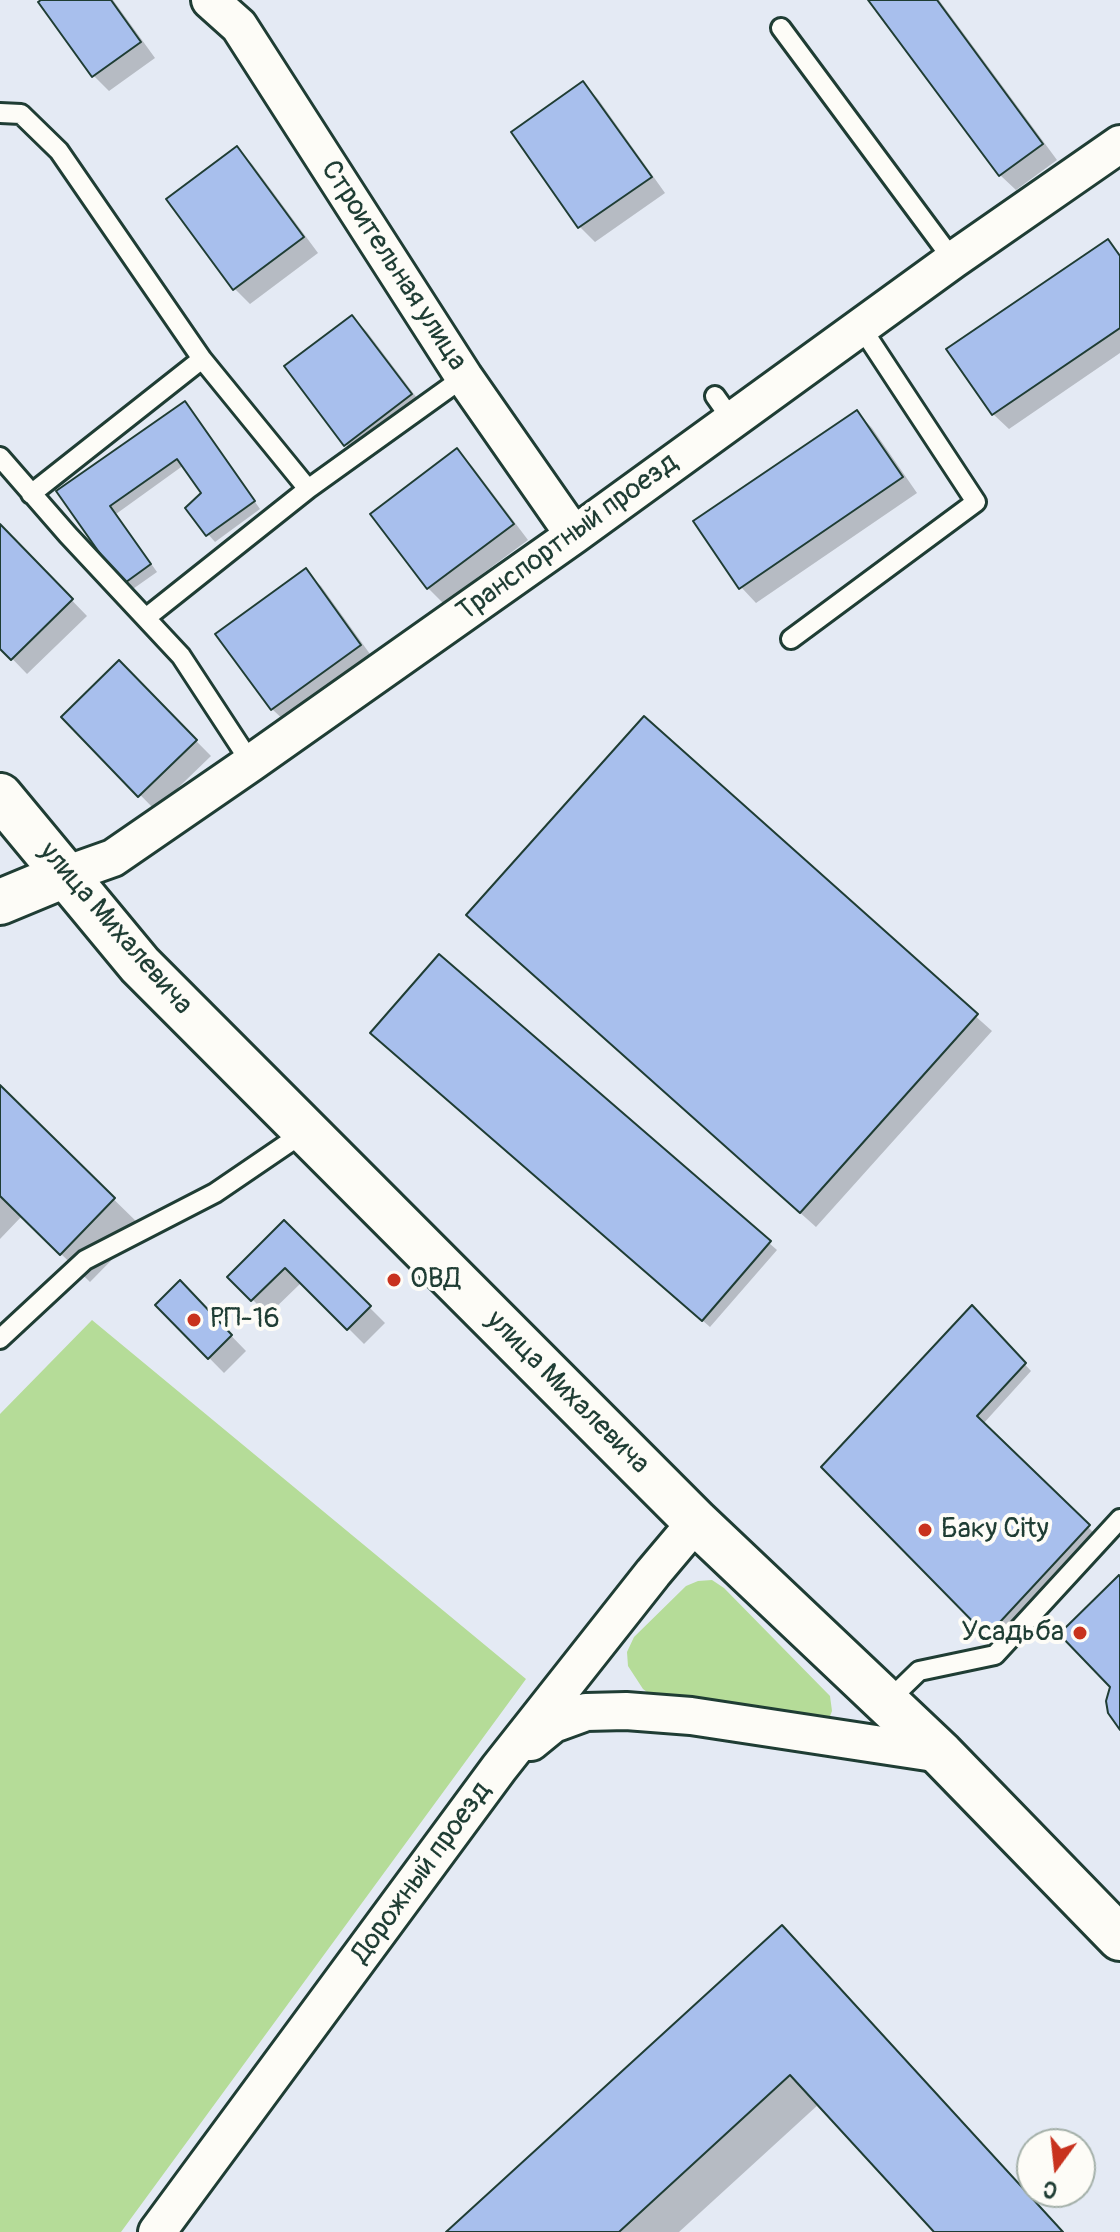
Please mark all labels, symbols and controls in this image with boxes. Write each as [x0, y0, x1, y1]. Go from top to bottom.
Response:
street label: Строительная улица [313, 155, 473, 377]
street label: Транспортный проезд [451, 447, 685, 629]
street label: улица Михалевича [31, 836, 199, 1022]
place label: ОВД [410, 1263, 460, 1297]
marker: ОВД [385, 1271, 403, 1289]
place label: РП-16 [210, 1303, 280, 1337]
street label: улица Михалевича [478, 1304, 656, 1482]
marker: РП-16 [185, 1311, 203, 1329]
place label: Баку City [941, 1513, 1049, 1547]
marker: Баку City [916, 1521, 934, 1539]
place label: Усадьба [961, 1616, 1064, 1650]
marker: Усадьба [1071, 1624, 1089, 1642]
street label: Дорожный проезд [345, 1776, 499, 1970]
north arrow [1016, 2128, 1096, 2208]
text: С [1040, 2174, 1060, 2205]

